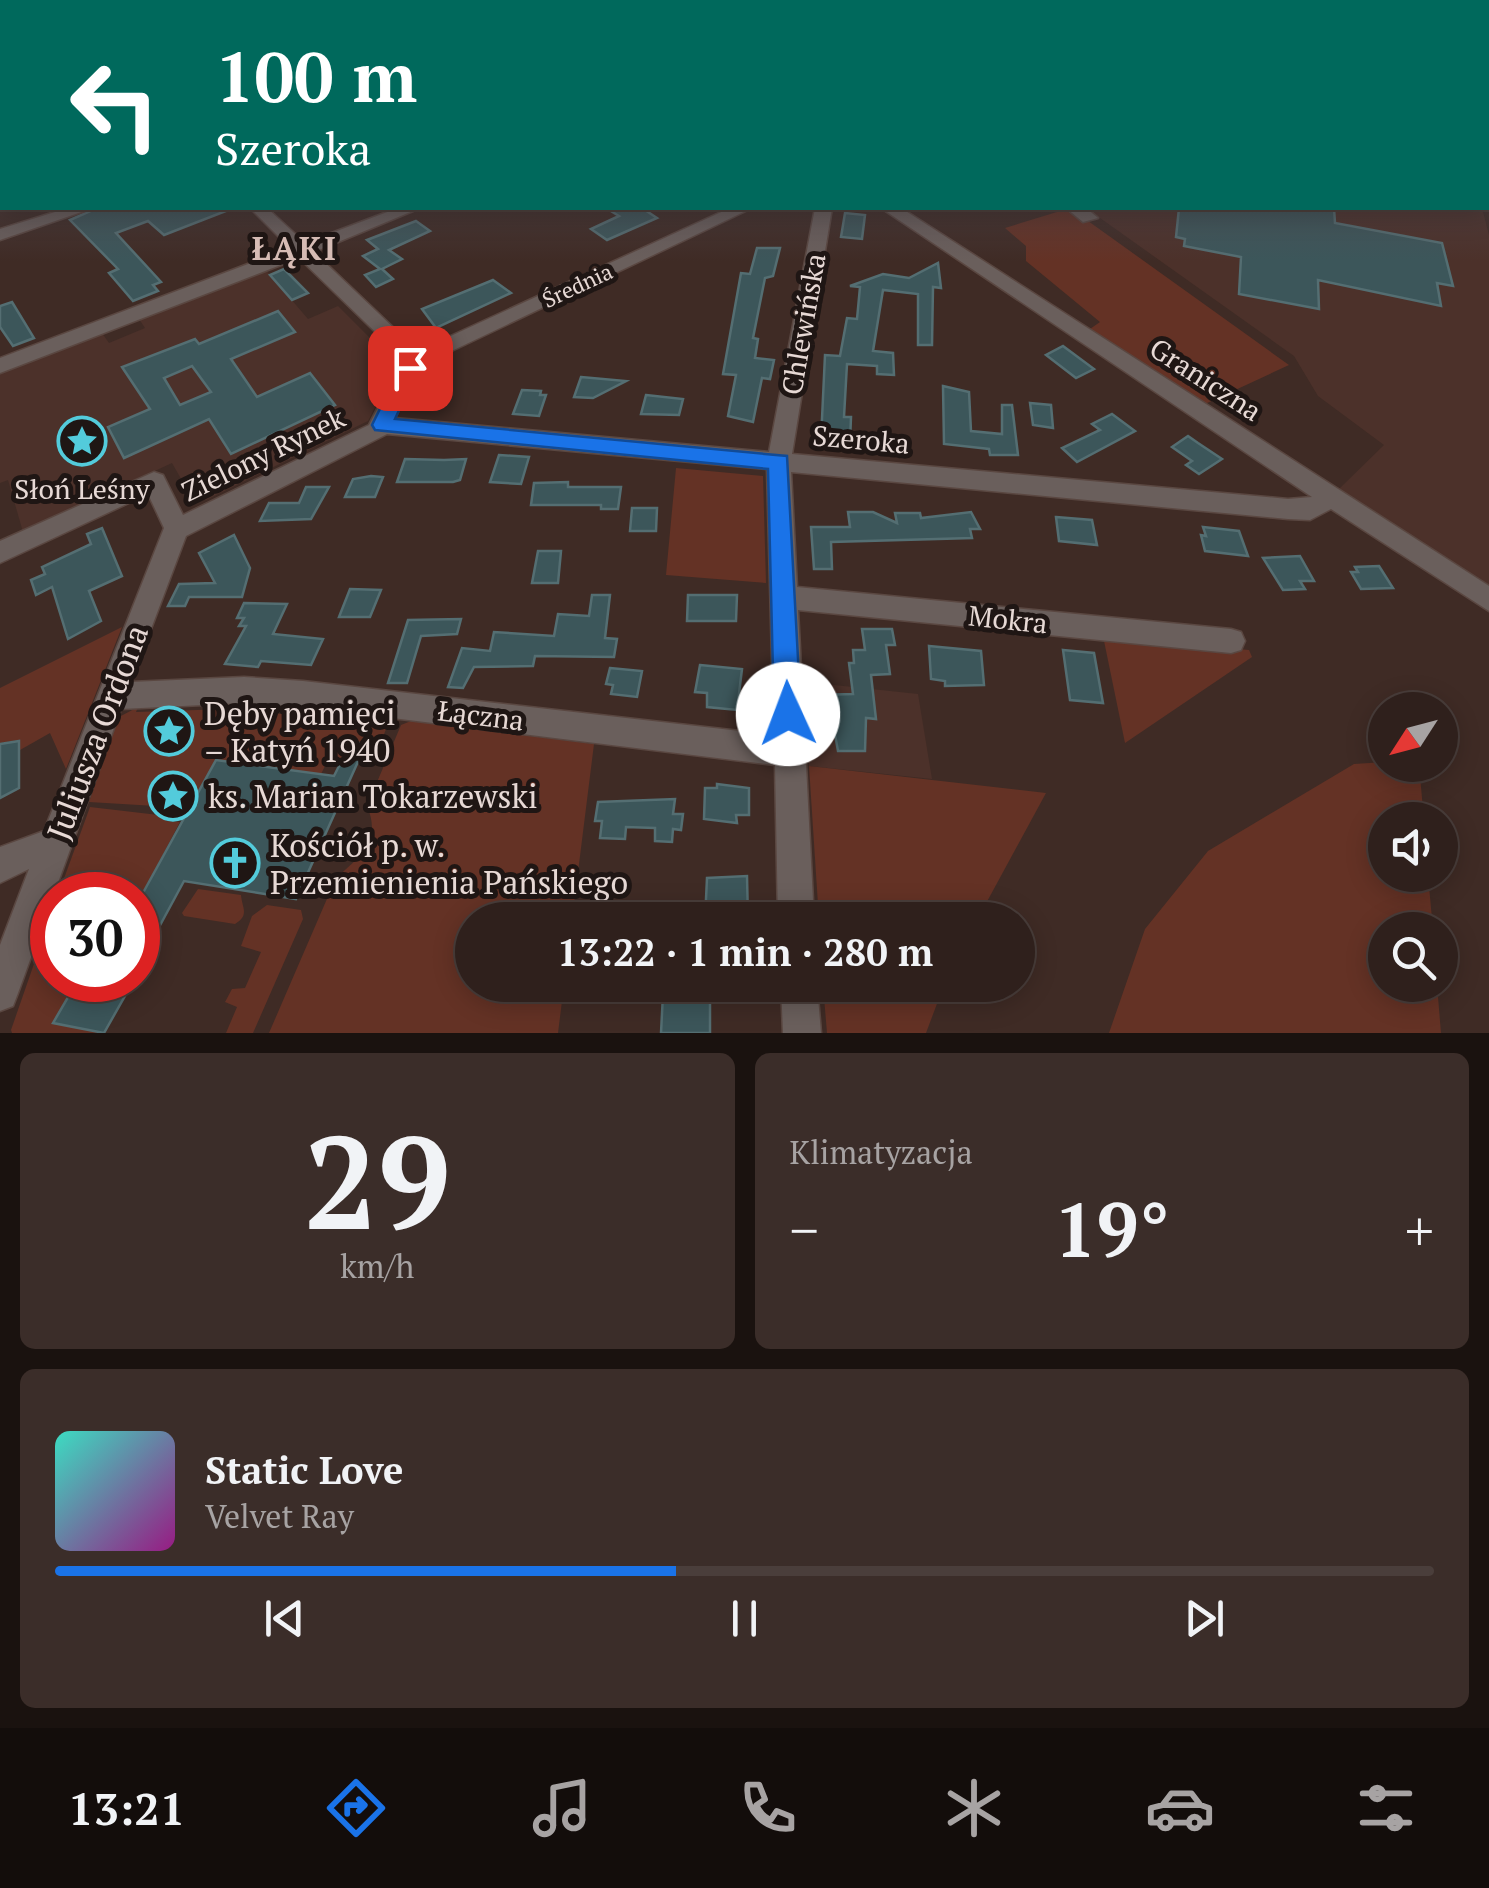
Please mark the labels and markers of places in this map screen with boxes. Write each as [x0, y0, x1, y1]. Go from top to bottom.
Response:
pin [368, 326, 453, 411]
place icon: Słoń Leśny [56, 415, 108, 467]
place label: Słoń Leśny [14, 470, 151, 507]
place label: Dęby pamięci – Katyń 1940 [204, 692, 396, 771]
place icon: Dęby pamięci – Katyń 1940 [143, 705, 195, 757]
place icon: ks. Marian Tokarzewski [147, 770, 199, 822]
place label: ks. Marian Tokarzewski [208, 775, 538, 817]
place label: Kościół p. w. Przemienienia Pańskiego [270, 824, 628, 903]
church icon: Kościół p. w. Przemienienia Pańskiego [209, 837, 261, 889]

